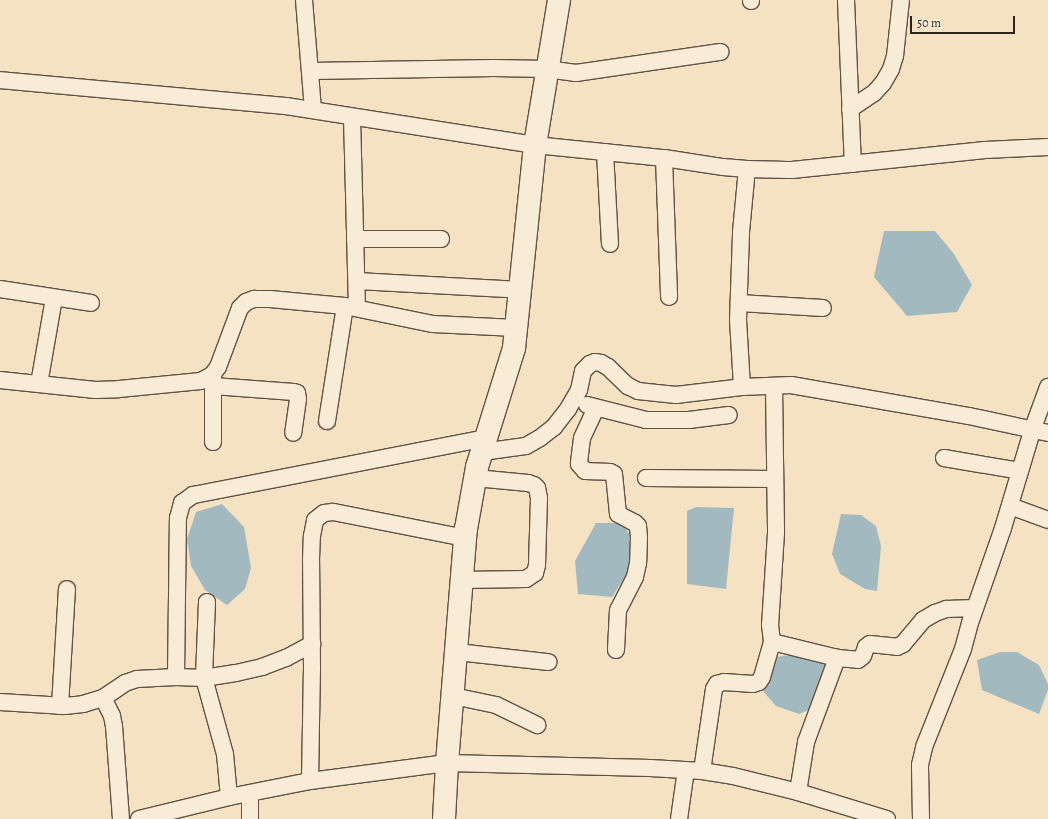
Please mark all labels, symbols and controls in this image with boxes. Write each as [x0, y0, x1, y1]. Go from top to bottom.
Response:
scale bar [912, 8, 1017, 34]
text: 50 m [917, 15, 941, 31]

